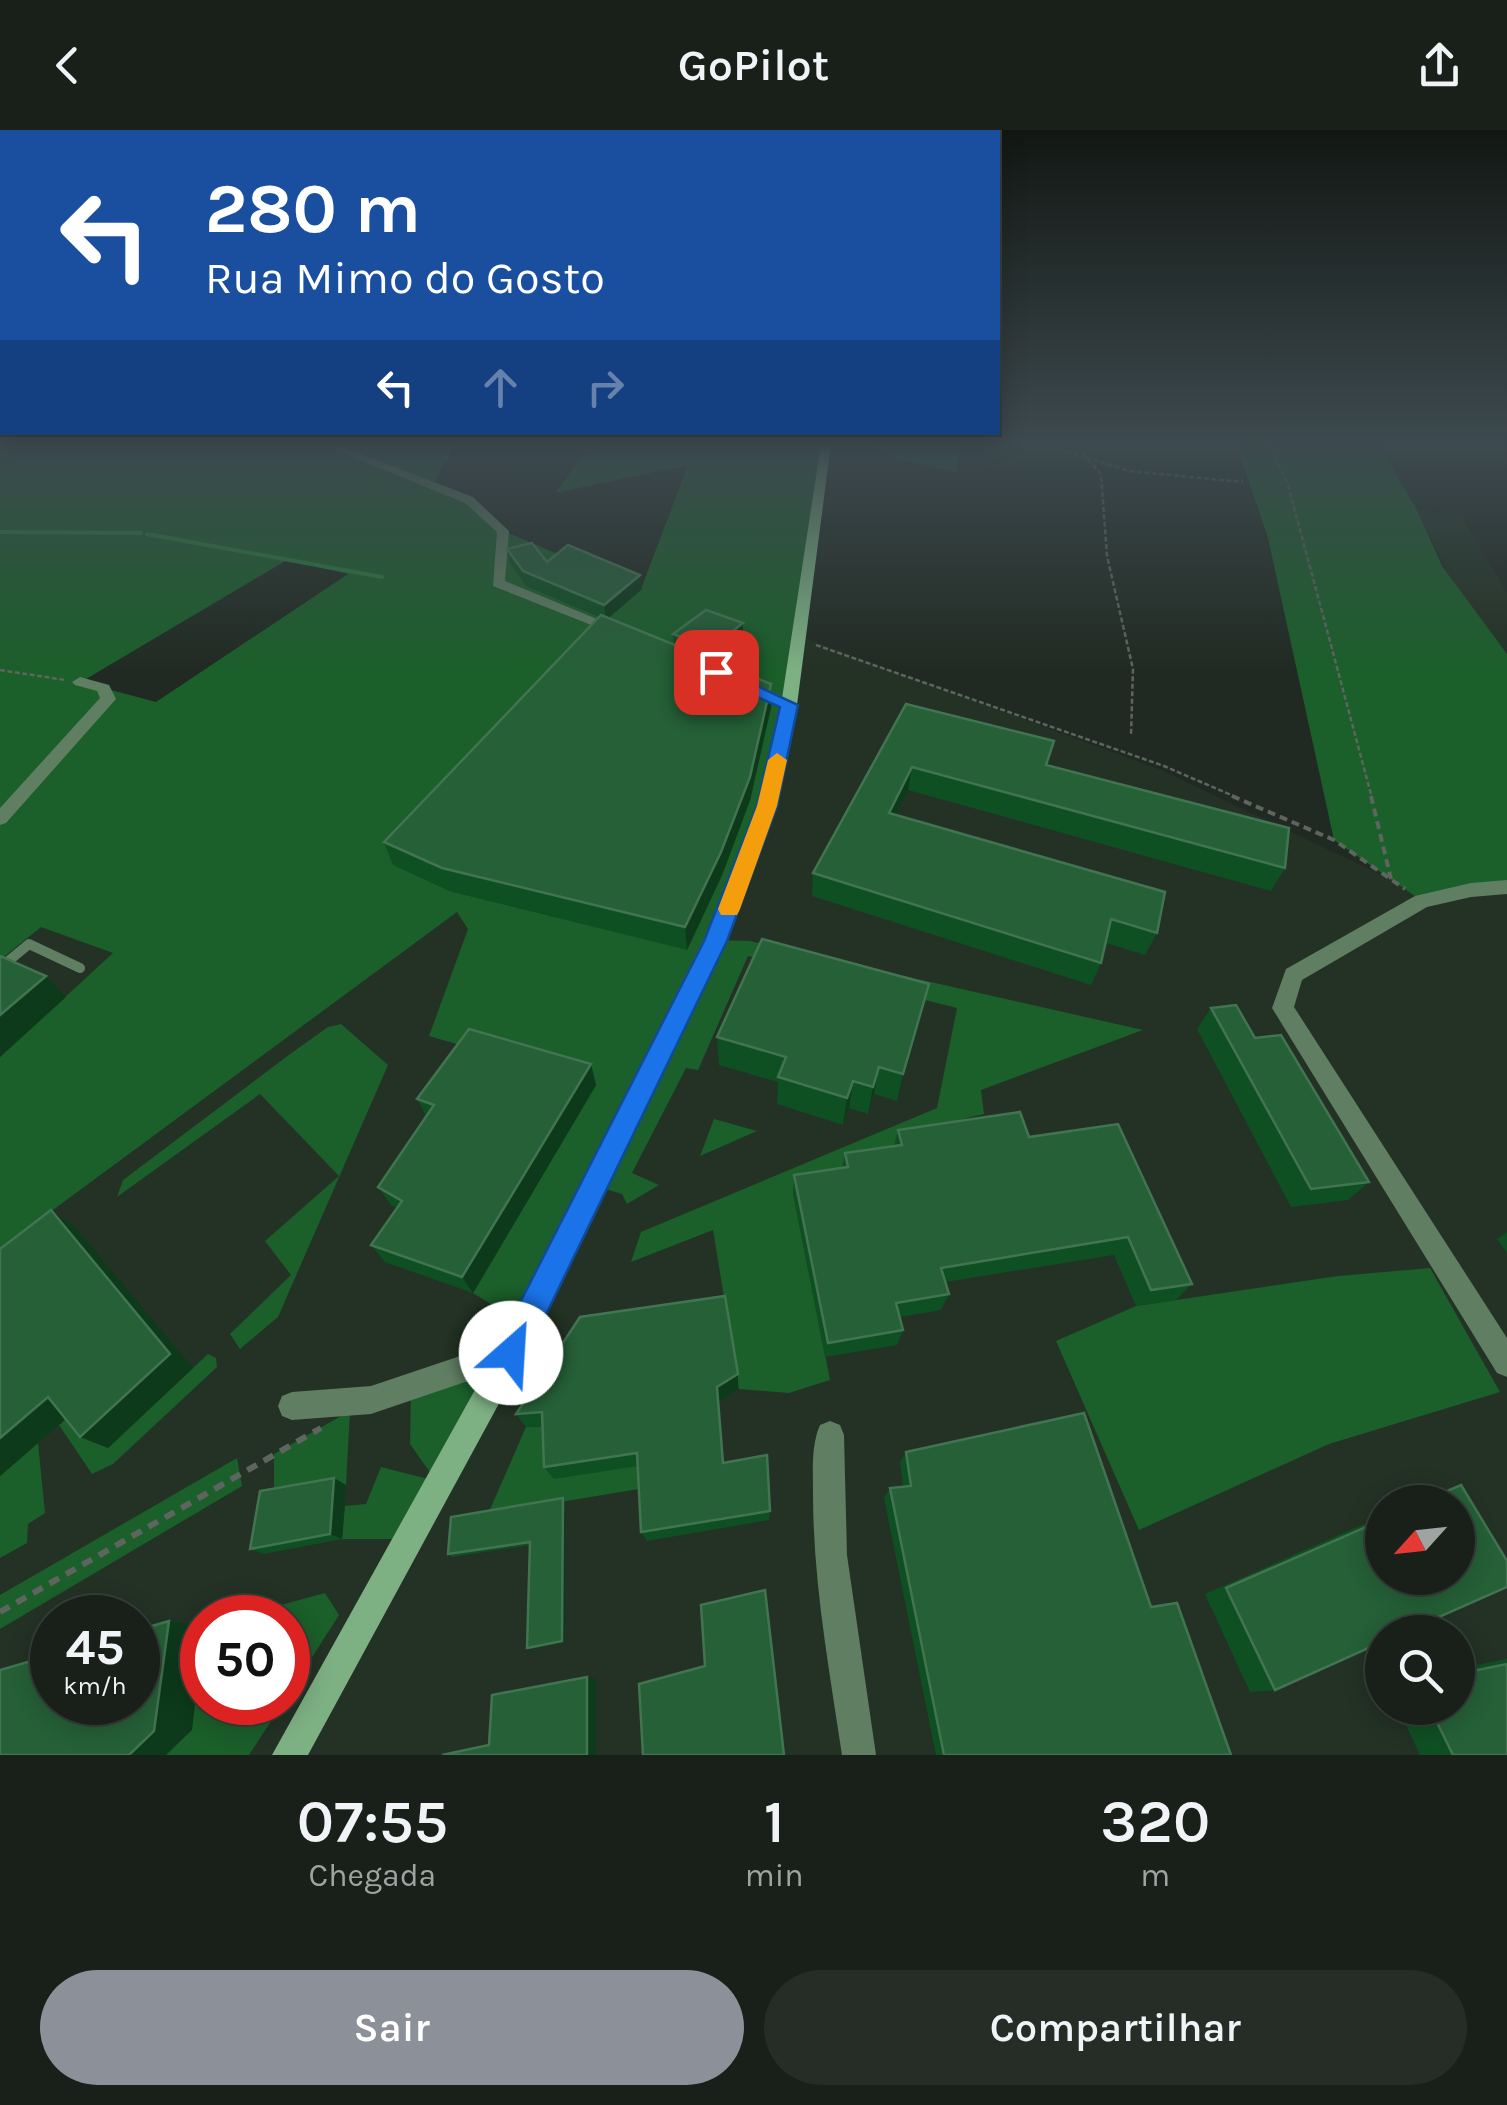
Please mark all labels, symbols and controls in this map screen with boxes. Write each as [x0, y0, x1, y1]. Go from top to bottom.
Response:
icon: back [40, 38, 95, 93]
icon: share [1412, 38, 1467, 93]
text: GoPilot [678, 39, 829, 91]
text: 280 m [205, 168, 421, 250]
icon: left [40, 170, 170, 300]
text: Rua Mimo do Gosto [205, 252, 605, 304]
icon: left [368, 360, 423, 415]
icon: ahead [473, 360, 528, 415]
icon: right [578, 360, 633, 415]
pin [674, 630, 759, 715]
icon: arrive [689, 645, 744, 700]
position arrow [459, 1301, 563, 1405]
north arrow [1365, 1485, 1475, 1595]
map controls [1365, 1485, 1475, 1725]
speed limit sign: 50 [180, 1595, 310, 1725]
button: search [1365, 1615, 1475, 1725]
text: 45 [66, 1618, 124, 1677]
text: km/h [63, 1671, 127, 1700]
text: 07:55 [297, 1787, 448, 1857]
text: 1 [764, 1787, 785, 1857]
text: 320 [1100, 1787, 1210, 1857]
text: Chegada [309, 1857, 436, 1894]
text: min [745, 1857, 804, 1894]
text: m [1140, 1857, 1170, 1894]
button: Sair [40, 1970, 744, 2085]
button: Compartilhar [764, 1970, 1467, 2085]

